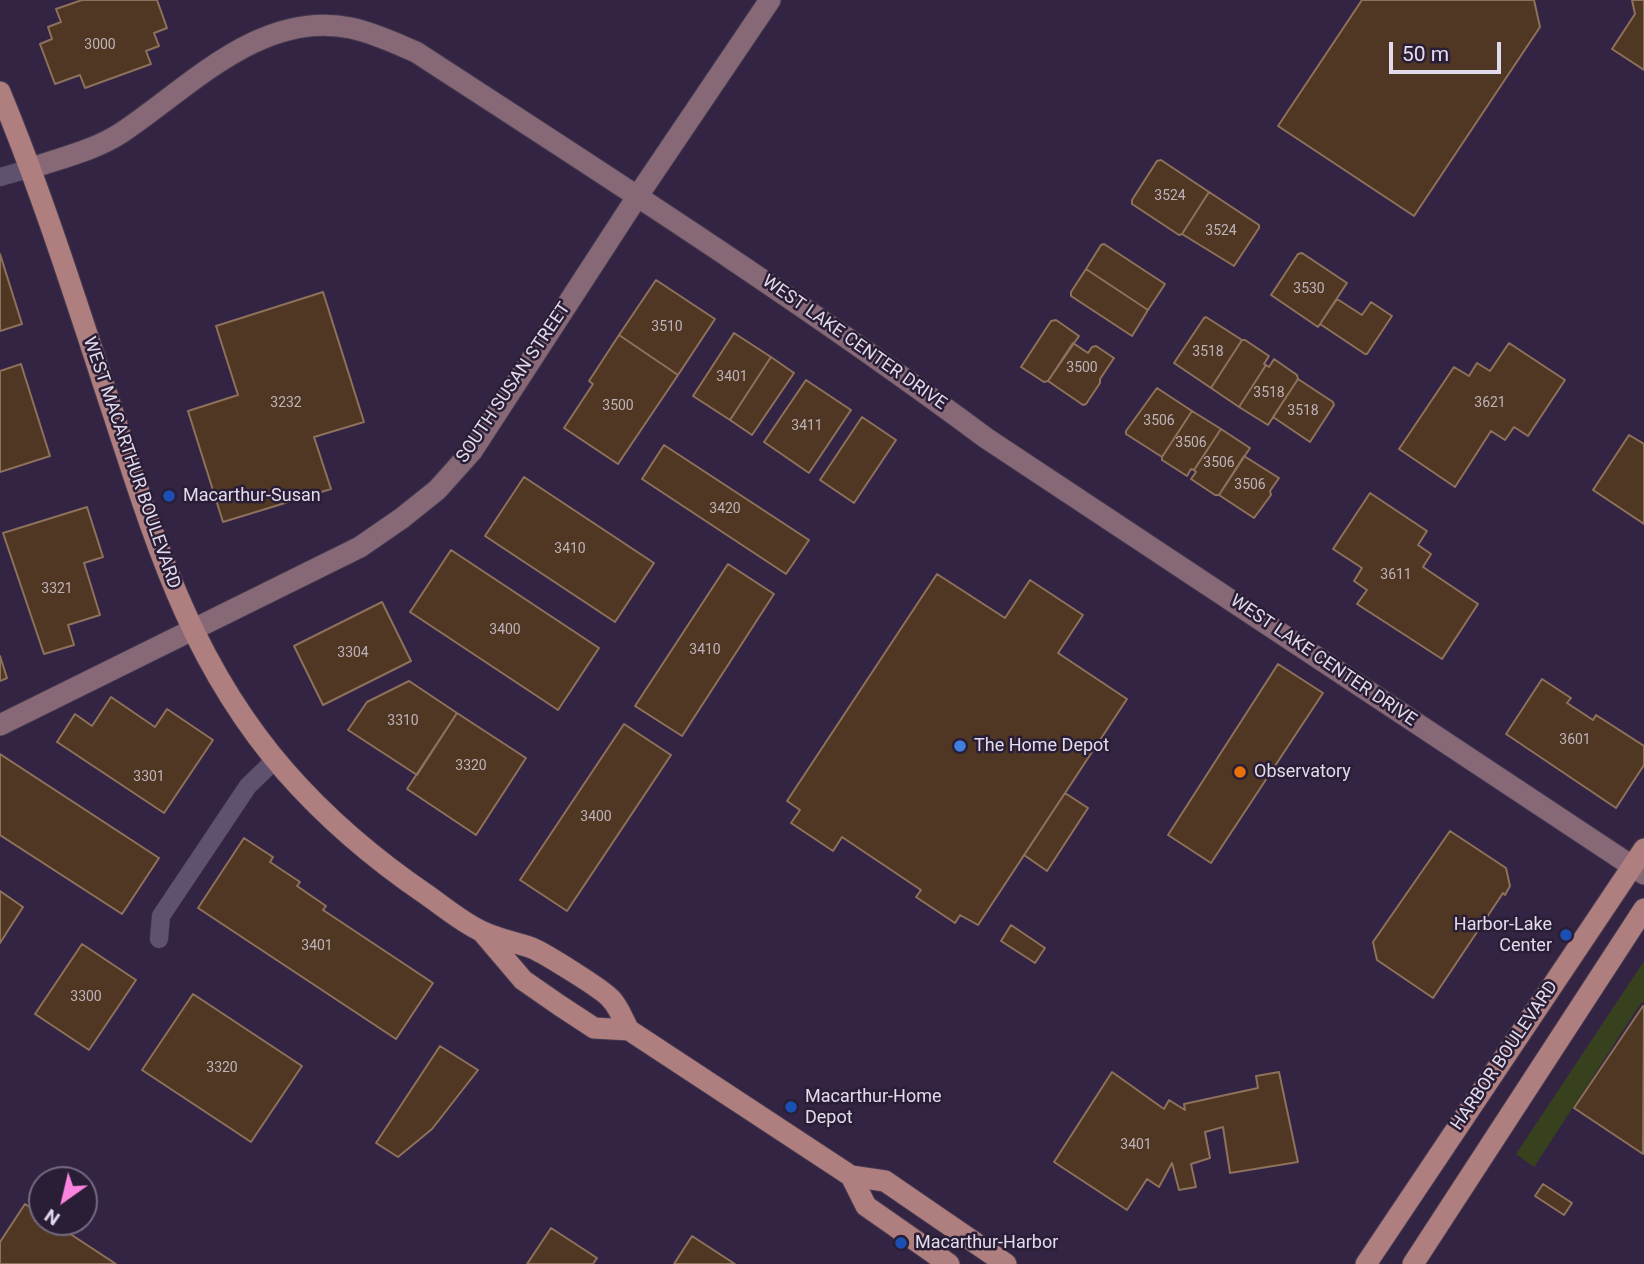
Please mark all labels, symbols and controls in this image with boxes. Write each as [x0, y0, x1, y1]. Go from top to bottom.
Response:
scale bar [1392, 28, 1504, 72]
house number: 3000 [84, 37, 116, 53]
text: 50 m [1402, 42, 1449, 66]
house number: 3524 [1154, 188, 1186, 204]
house number: 3524 [1205, 223, 1237, 239]
street label: WEST LAKE CENTER DRIVE [758, 271, 950, 415]
house number: 3530 [1293, 281, 1325, 297]
street label: SOUTH SUSAN STREET [452, 299, 576, 467]
house number: 3510 [651, 319, 683, 335]
street label: WEST MACARTHUR BOULEVARD [78, 334, 184, 592]
house number: 3518 [1192, 344, 1224, 360]
house number: 3500 [1066, 360, 1098, 376]
house number: 3401 [716, 369, 748, 385]
house number: 3518 [1253, 385, 1285, 401]
house number: 3232 [270, 395, 302, 411]
house number: 3621 [1474, 395, 1506, 411]
house number: 3500 [602, 398, 634, 414]
house number: 3518 [1287, 403, 1319, 419]
house number: 3506 [1143, 413, 1175, 429]
house number: 3411 [791, 418, 823, 434]
house number: 3506 [1175, 435, 1207, 451]
house number: 3506 [1203, 455, 1235, 471]
house number: 3506 [1234, 477, 1266, 493]
place label: Macarthur-Susan [183, 485, 321, 507]
marker: Macarthur-Susan [161, 488, 177, 504]
house number: 3420 [709, 501, 741, 517]
house number: 3410 [554, 541, 586, 557]
house number: 3611 [1380, 567, 1412, 583]
house number: 3321 [41, 581, 73, 597]
street label: WEST LAKE CENTER DRIVE [1226, 590, 1420, 732]
house number: 3400 [489, 622, 521, 638]
house number: 3410 [689, 642, 721, 658]
house number: 3304 [337, 645, 369, 661]
house number: 3310 [387, 713, 419, 729]
house number: 3601 [1559, 732, 1591, 748]
place label: The Home Depot [974, 735, 1109, 757]
marker: The Home Depot [952, 738, 968, 754]
house number: 3320 [455, 758, 487, 774]
place label: Observatory [1254, 761, 1351, 783]
marker: Observatory [1232, 764, 1248, 780]
house number: 3301 [133, 769, 165, 785]
house number: 3400 [580, 809, 612, 825]
place label: Harbor-Lake Center [1454, 914, 1552, 956]
marker: Harbor-Lake Center [1558, 927, 1574, 943]
house number: 3401 [301, 938, 333, 954]
street label: HARBOR BOULEVARD [1447, 977, 1563, 1135]
house number: 3300 [70, 989, 102, 1005]
house number: 3320 [206, 1060, 238, 1076]
place label: Macarthur-Home Depot [805, 1086, 941, 1128]
marker: Macarthur-Home Depot [783, 1099, 799, 1115]
house number: 3401 [1120, 1137, 1152, 1153]
north arrow [28, 1166, 98, 1236]
text: N [40, 1204, 64, 1230]
place label: Macarthur-Harbor [915, 1232, 1058, 1254]
marker: Macarthur-Harbor [893, 1235, 909, 1251]

